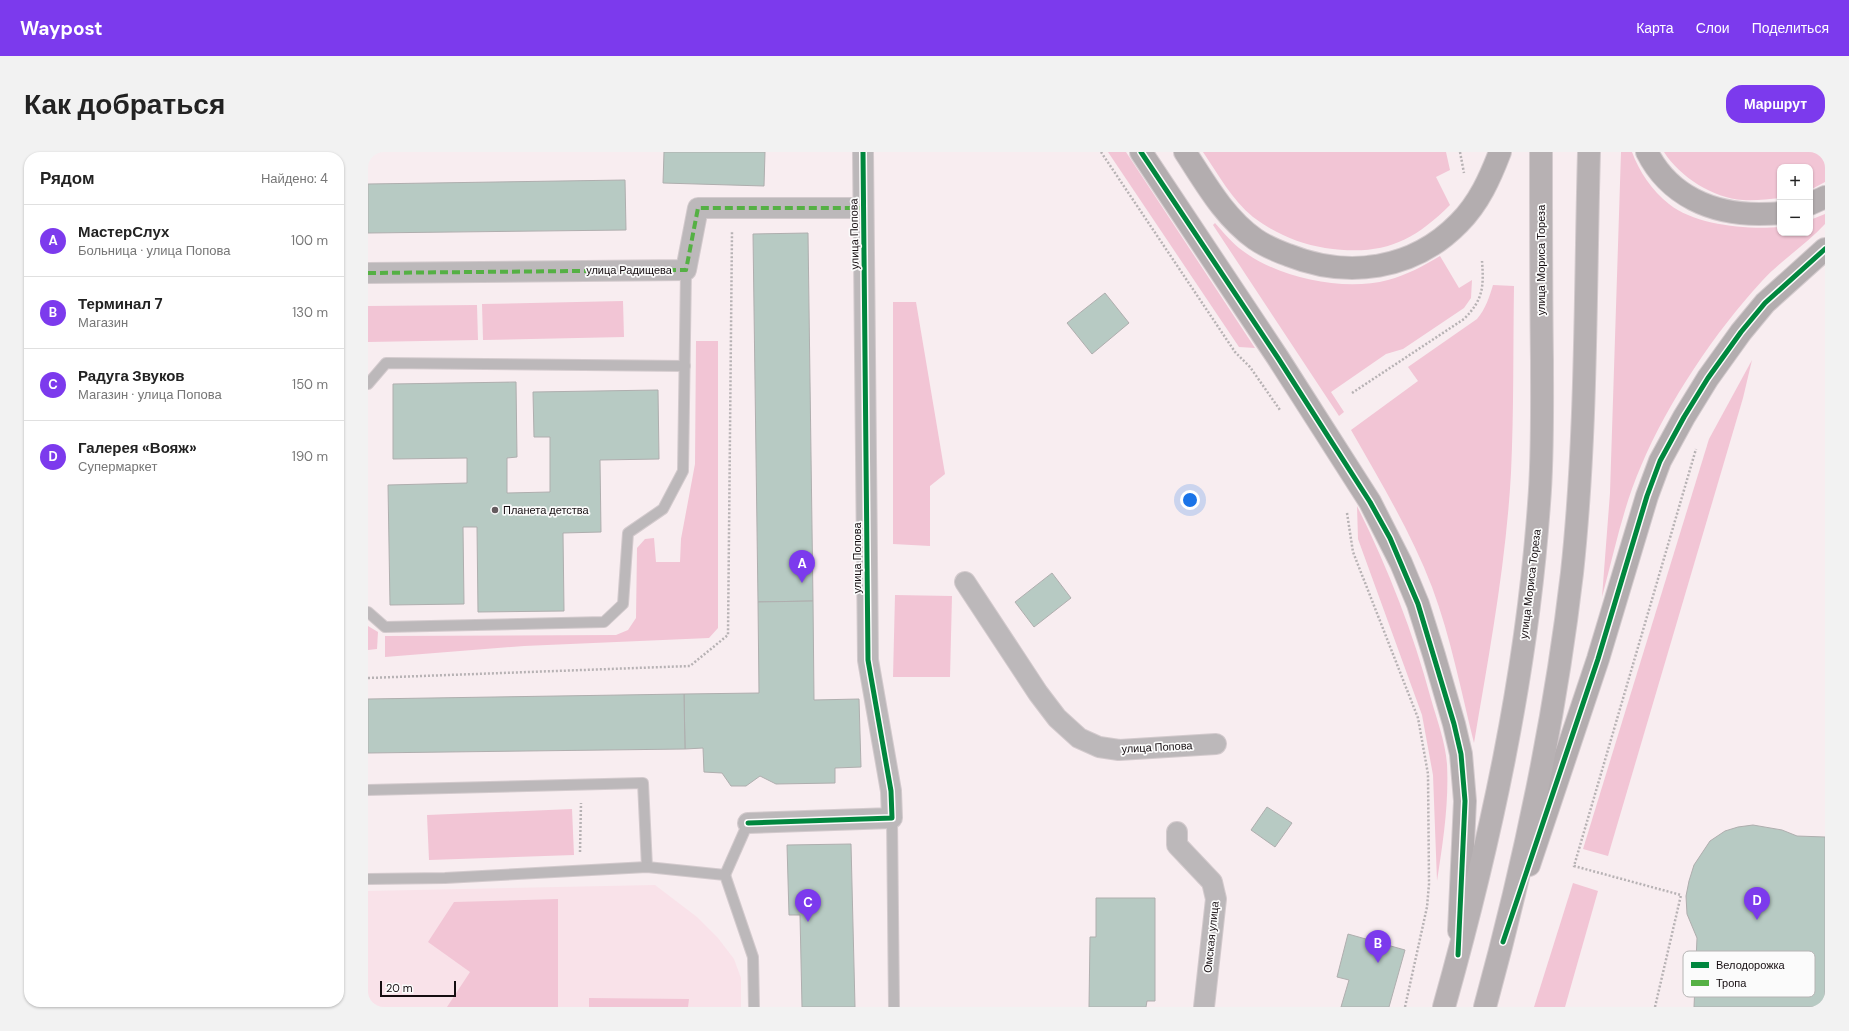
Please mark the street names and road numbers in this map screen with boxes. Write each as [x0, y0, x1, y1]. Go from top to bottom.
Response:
street label: улица Попова [846, 197, 862, 270]
street label: улица Мориса Тореза [1534, 204, 1548, 315]
street label: улица Радищева [586, 263, 673, 277]
street label: улица Попова [850, 522, 864, 594]
street label: улица Мориса Тореза [1516, 527, 1544, 640]
street label: улица Попова [1121, 738, 1194, 756]
street label: Омская улица [1200, 900, 1222, 973]

